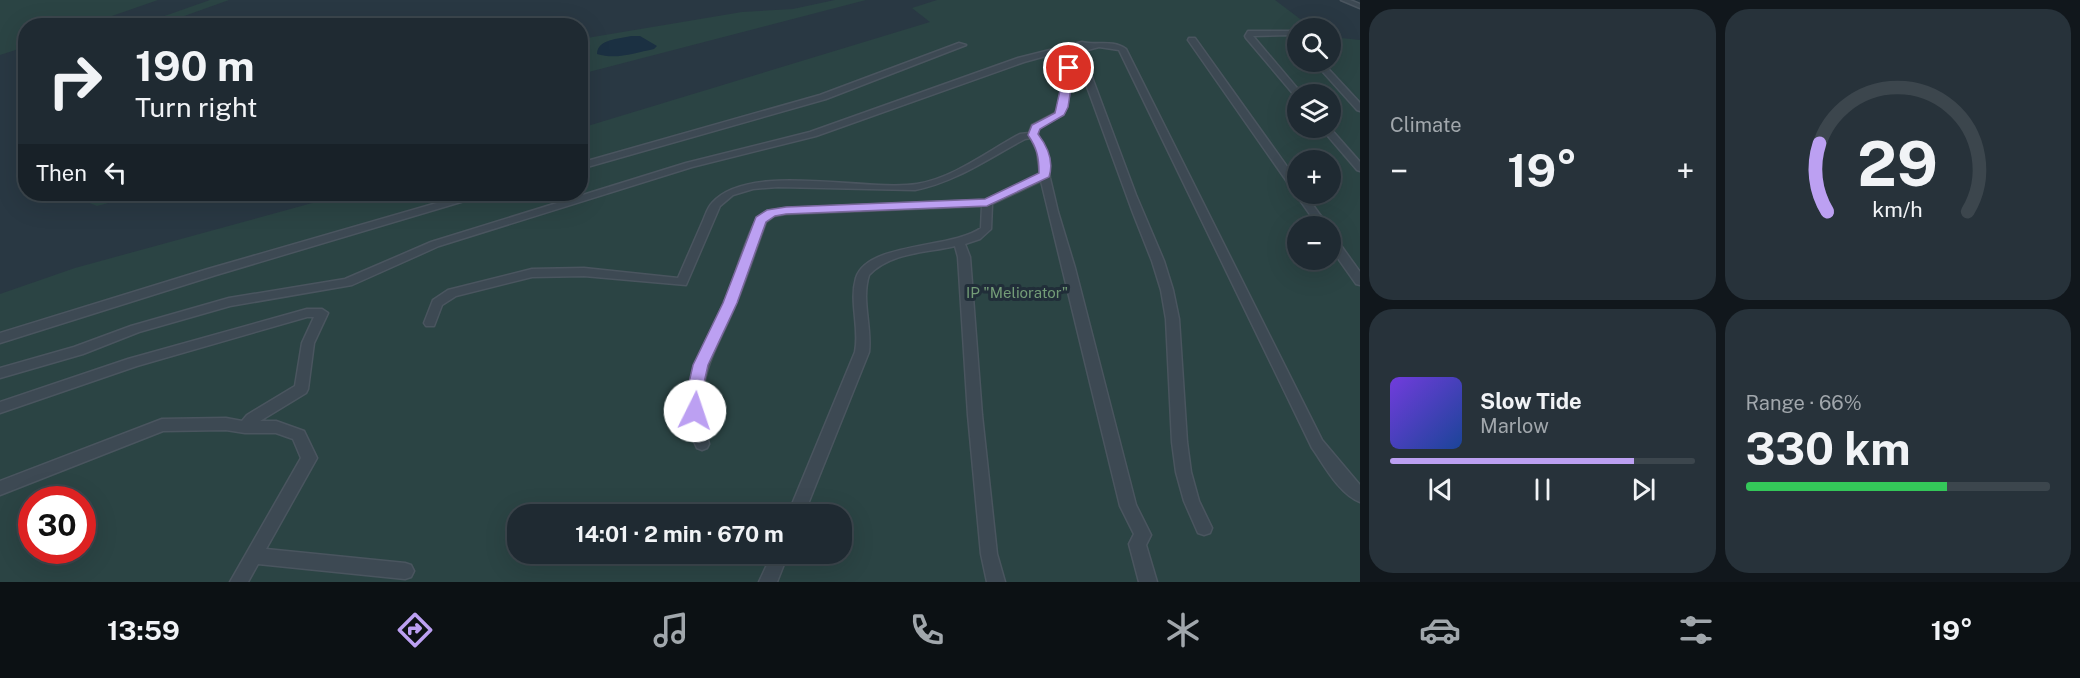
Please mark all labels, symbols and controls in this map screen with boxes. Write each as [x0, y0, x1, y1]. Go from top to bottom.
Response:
map controls [1287, 18, 1341, 270]
button: search [1287, 18, 1341, 72]
text: 190 m [135, 41, 255, 90]
icon: right [36, 42, 114, 120]
pin [1043, 42, 1094, 93]
icon: arrive [1052, 51, 1085, 84]
button: layers [1287, 84, 1341, 138]
text: Turn right [135, 91, 258, 123]
text: Climate [1390, 113, 1462, 137]
text: 29 [1857, 127, 1938, 200]
text: 19° [1507, 144, 1577, 197]
button: + [1287, 150, 1341, 204]
text: − [1390, 152, 1408, 190]
text: + [1676, 152, 1695, 190]
icon: left [99, 156, 132, 189]
text: Then [36, 160, 87, 186]
text: km/h [1873, 197, 1923, 222]
button: − [1287, 216, 1341, 270]
park label: IP "Meliorator" [966, 284, 1068, 301]
position arrow [663, 379, 727, 443]
text: Slow Tide [1480, 388, 1582, 414]
text: Range · 66% [1746, 391, 1862, 415]
text: Marlow [1480, 414, 1549, 438]
text: 330 km [1746, 422, 1911, 475]
icon: previous [1424, 473, 1457, 506]
icon: pause [1526, 473, 1559, 506]
icon: next [1627, 473, 1660, 506]
speed limit sign: 30 [18, 486, 96, 564]
text: 14:01 · 2 min · 670 m [575, 521, 784, 547]
icon: directions [394, 609, 436, 651]
icon: music [650, 609, 692, 651]
icon: phone [906, 609, 948, 651]
icon: climate [1162, 609, 1204, 651]
icon: car [1419, 609, 1461, 651]
icon: filters [1675, 609, 1717, 651]
text: 13:59 [107, 614, 180, 646]
text: 19° [1931, 614, 1973, 646]

